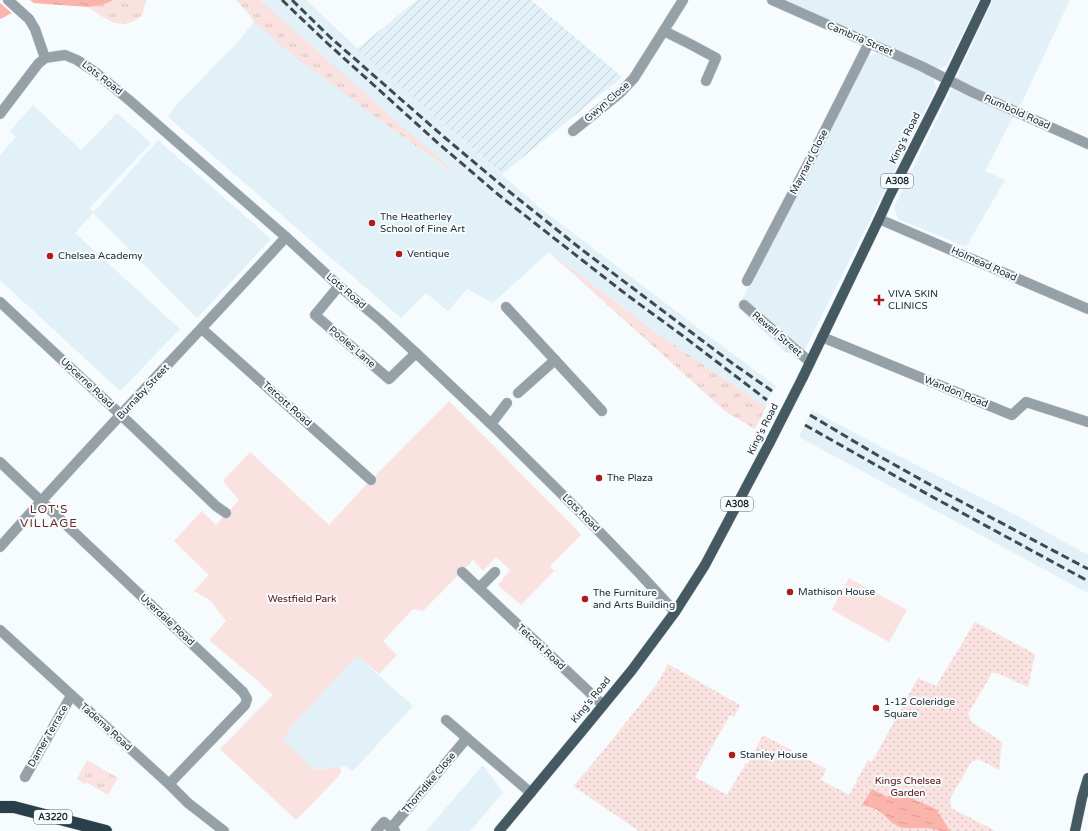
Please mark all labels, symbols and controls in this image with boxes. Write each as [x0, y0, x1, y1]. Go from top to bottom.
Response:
street label: Cambria Street [825, 20, 895, 58]
street label: Lots Road [79, 58, 125, 98]
street label: Gwyn Close [582, 79, 632, 125]
street label: Rumbold Road [982, 92, 1052, 132]
street label: King's Road [887, 110, 923, 166]
street label: Maynard Close [788, 127, 831, 196]
road number: A308 [881, 174, 913, 188]
place label: The Heatherley School of Fine Art [380, 211, 465, 235]
marker: The Heatherley School of Fine Art [367, 218, 377, 228]
street label: Holmead Road [949, 244, 1019, 284]
place label: Ventique [407, 248, 450, 260]
marker: Ventique [394, 249, 404, 259]
place label: Chelsea Academy [58, 250, 143, 262]
marker: Chelsea Academy [45, 251, 55, 261]
street label: Lots Road [324, 271, 368, 311]
place label: VIVA SKIN CLINICS [888, 288, 938, 312]
marker: VIVA SKIN CLINICS [873, 294, 885, 306]
street label: Rewell Street [750, 309, 805, 359]
street label: Pooles Lane [326, 324, 378, 371]
street label: Upcerne Road [58, 355, 116, 411]
street label: Burnaby Street [114, 362, 172, 422]
street label: Wandon Road [922, 374, 990, 410]
street label: Tetcott Road [260, 379, 314, 429]
street label: King's Road [745, 401, 781, 457]
place label: The Plaza [607, 472, 653, 484]
marker: The Plaza [594, 473, 604, 483]
street label: Lots Road [560, 492, 602, 534]
road number: A308 [721, 497, 753, 511]
district label: LOT'S VILLAGE [20, 502, 78, 530]
place label: Mathison House [798, 586, 876, 598]
place label: The Furniture and Arts Building [593, 587, 675, 611]
marker: Mathison House [785, 587, 795, 597]
street label: Uverdale Road [137, 592, 197, 648]
park label: Westfield Park [268, 593, 337, 605]
marker: The Furniture and Arts Building [580, 594, 590, 604]
street label: Tetcott Road [514, 622, 568, 672]
street label: King's Road [569, 674, 613, 726]
place label: 1-12 Coleridge Square [884, 696, 955, 720]
street label: Tadema Road [78, 701, 134, 753]
street label: Damer Terrace [25, 703, 71, 769]
marker: 1-12 Coleridge Square [871, 703, 881, 713]
place label: Stanley House [740, 749, 808, 761]
street label: Thorndike Close [400, 750, 458, 816]
marker: Stanley House [727, 750, 737, 760]
park label: Kings Chelsea Garden [875, 775, 941, 799]
road number: A3220 [34, 810, 72, 824]

